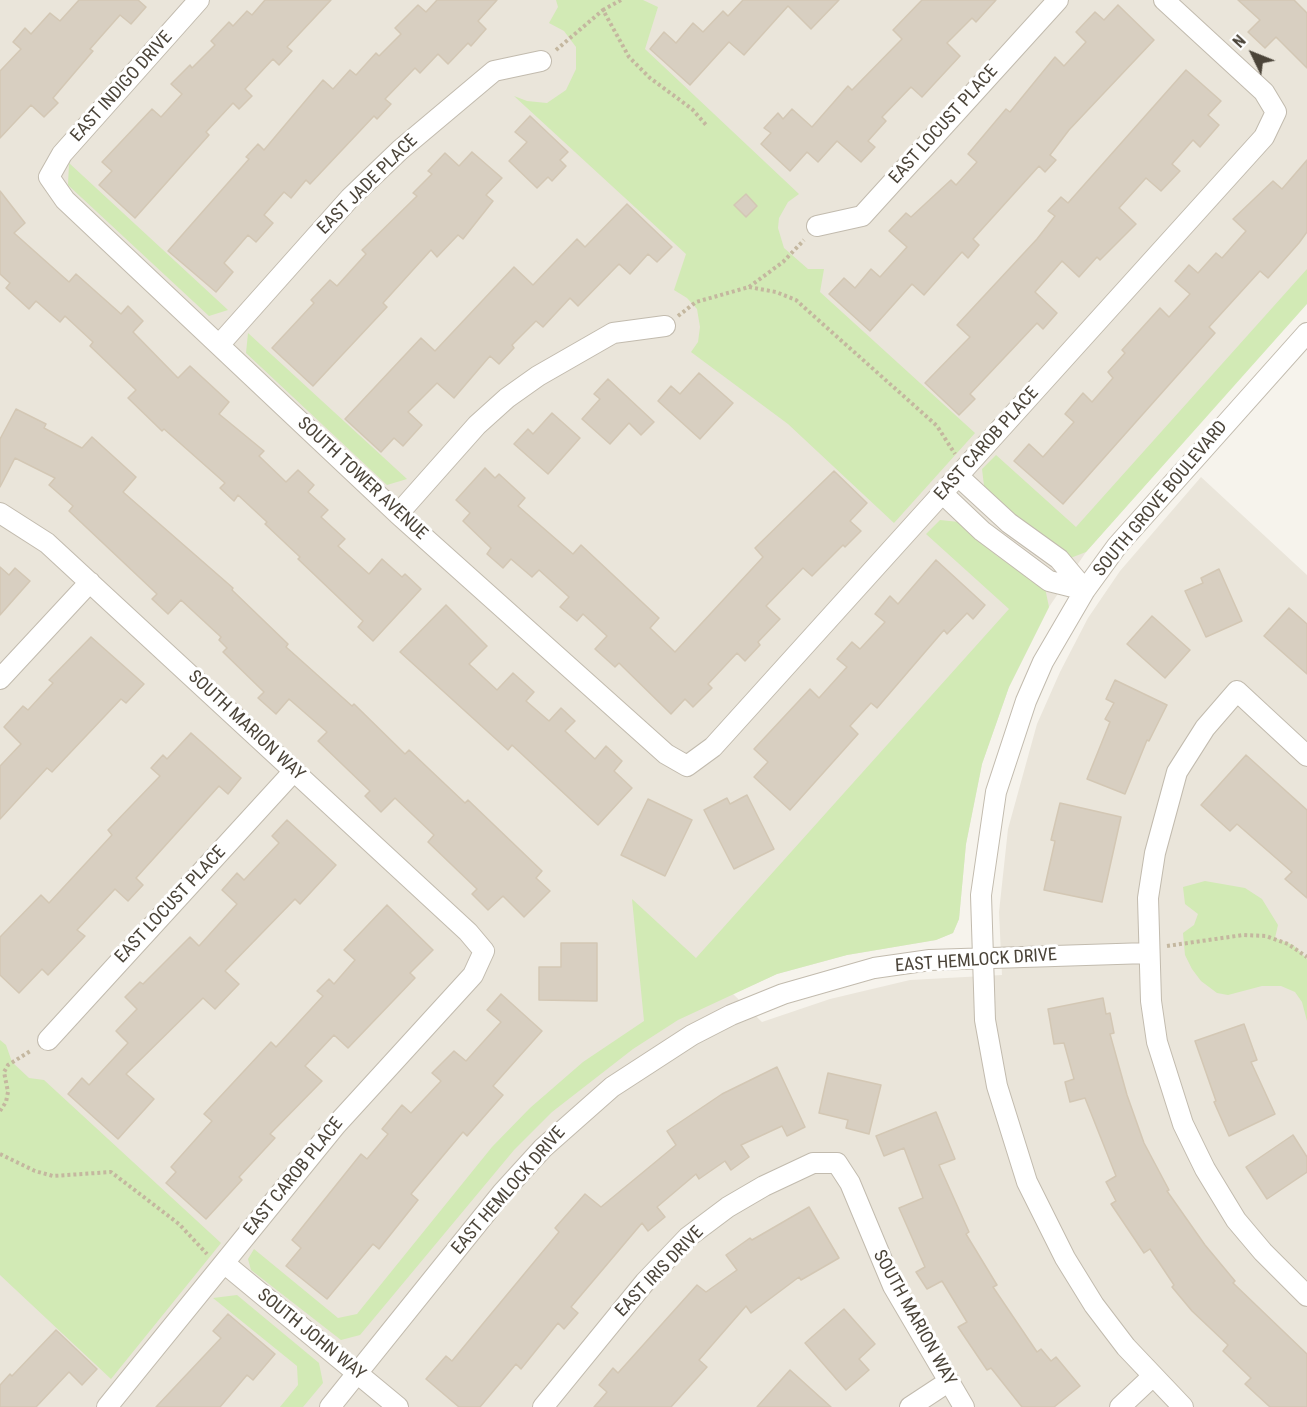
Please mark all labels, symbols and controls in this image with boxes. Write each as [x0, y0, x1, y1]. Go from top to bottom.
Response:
north arrow [1223, 24, 1283, 84]
street label: EAST INDIGO DRIVE [67, 27, 177, 147]
text: N [1229, 31, 1250, 51]
street label: EAST LOCUST PLACE [885, 61, 1003, 189]
street label: EAST JADE PLACE [314, 131, 422, 239]
street label: EAST CAROB PLACE [930, 383, 1044, 505]
street label: SOUTH TOWER AVENUE [292, 413, 432, 545]
street label: SOUTH GROVE BOULEVARD [1089, 417, 1233, 581]
street label: SOUTH MARION WAY [183, 666, 309, 786]
street label: EAST LOCUST PLACE [111, 842, 231, 968]
street label: EAST HEMLOCK DRIVE [894, 945, 1058, 977]
street label: EAST CAROB PLACE [240, 1114, 348, 1240]
street label: EAST HEMLOCK DRIVE [448, 1123, 570, 1259]
street label: EAST IRIS DRIVE [611, 1222, 709, 1322]
street label: SOUTH MARION WAY [868, 1246, 960, 1390]
street label: SOUTH JOHN WAY [252, 1285, 370, 1385]

